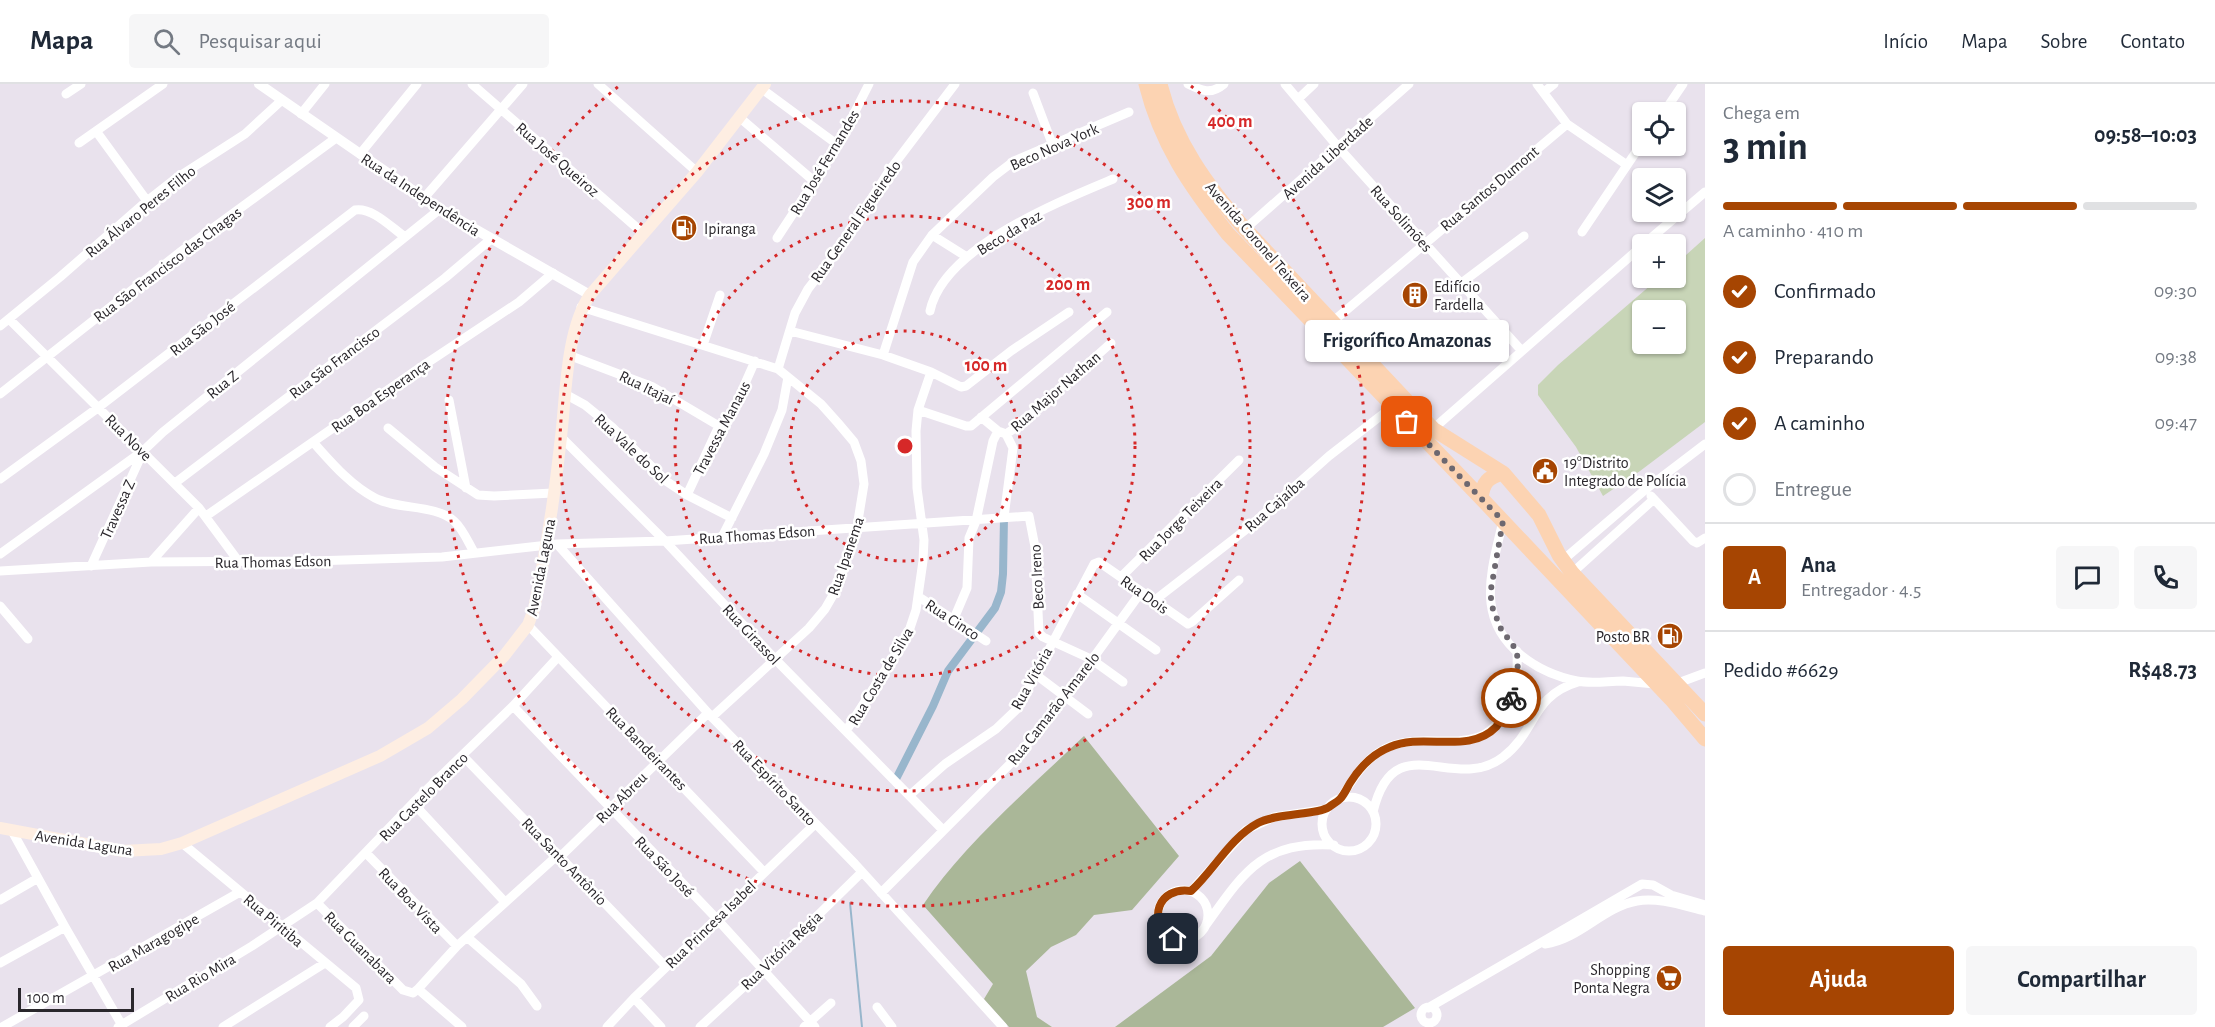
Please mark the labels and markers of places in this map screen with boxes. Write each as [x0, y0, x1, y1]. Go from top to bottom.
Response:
fuel station icon: Ipiranga [669, 213, 699, 243]
place label: Ipiranga [704, 221, 756, 237]
place label: Edifício Fardella [1434, 279, 1484, 313]
building icon: Edifício Fardella [1400, 280, 1430, 310]
callout: Frigorífico Amazonas [1305, 320, 1509, 362]
pin [1381, 396, 1432, 447]
centre of rings [895, 436, 915, 456]
place label: 19°Distrito Integrado de Polícia [1564, 455, 1687, 489]
public building icon: 19°Distrito Integrado de Polícia [1530, 456, 1560, 486]
fuel station icon: Posto BR [1655, 621, 1685, 651]
place label: Posto BR [1596, 629, 1650, 645]
pin [1147, 913, 1198, 964]
place label: Shopping Ponta Negra [1573, 962, 1650, 996]
supermarket icon: Shopping Ponta Negra [1654, 963, 1684, 993]

